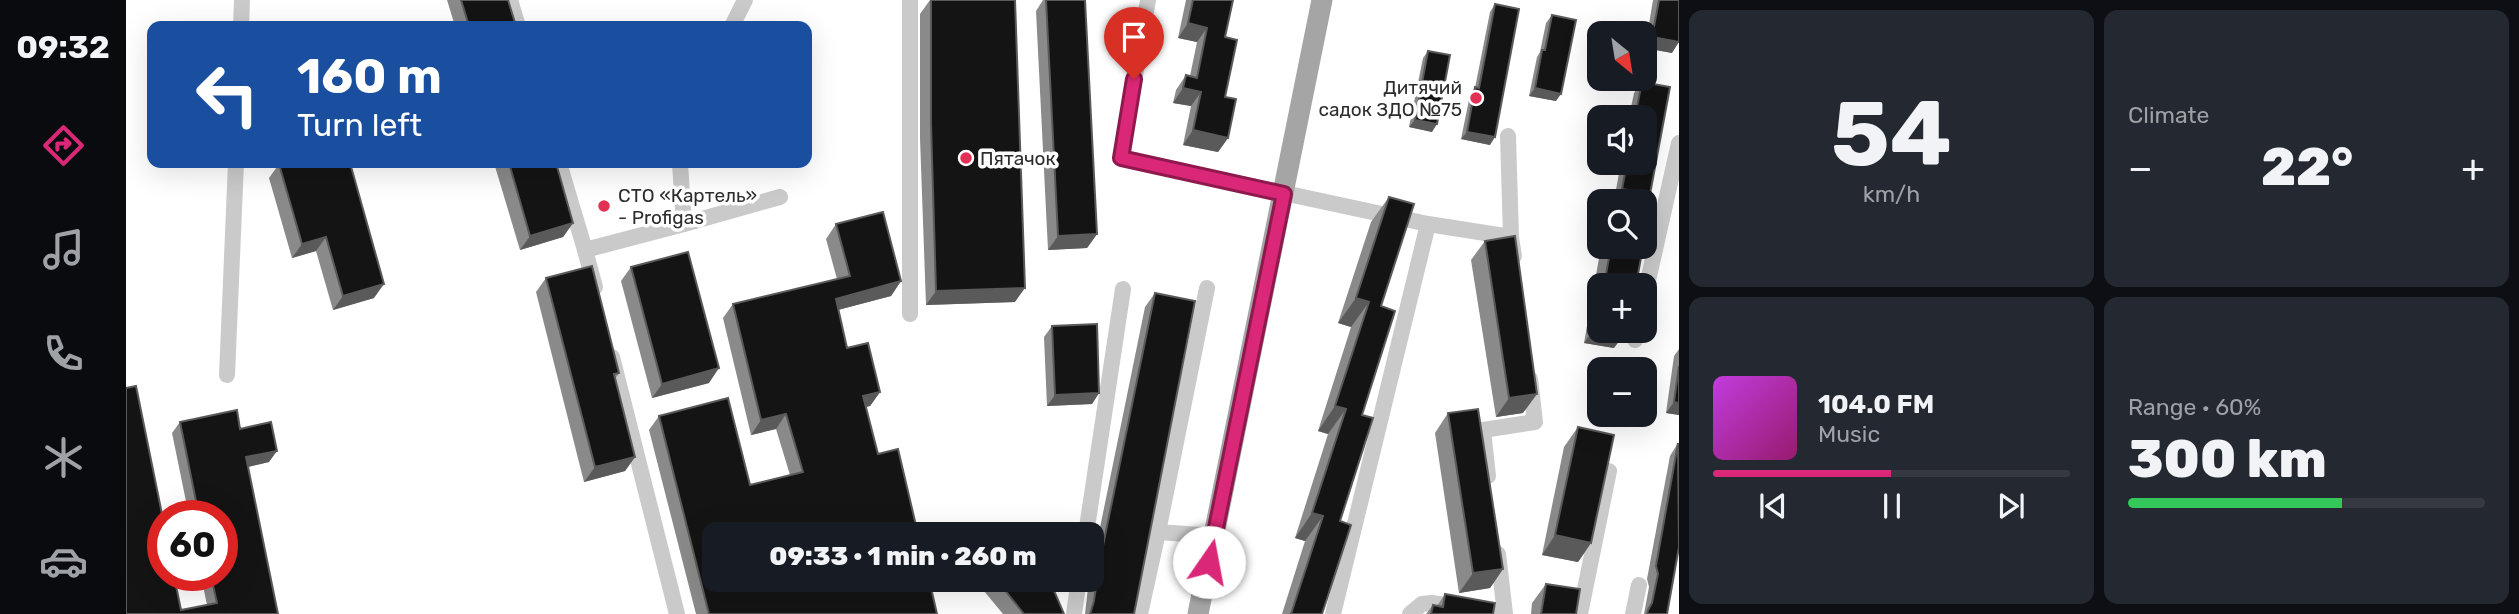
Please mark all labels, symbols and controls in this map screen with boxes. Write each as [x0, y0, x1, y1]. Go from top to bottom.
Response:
pin [1104, 7, 1164, 79]
icon: arrive [1115, 18, 1153, 56]
north arrow [1587, 21, 1657, 91]
map controls [1587, 21, 1657, 427]
text: 09:32 [16, 28, 110, 66]
text: 160 m [297, 47, 442, 105]
icon: left [182, 49, 273, 140]
place label: Дитячий садок ЗДО №75 [1318, 76, 1462, 121]
text: 54 [1831, 80, 1952, 188]
marker: Дитячий садок ЗДО №75 [1468, 90, 1484, 106]
text: Climate [2128, 101, 2209, 129]
button: sound [1587, 105, 1657, 175]
text: Turn left [297, 106, 422, 144]
icon: directions [39, 121, 88, 170]
text: 22° [2261, 136, 2353, 198]
text: − [2128, 145, 2153, 191]
text: + [2461, 145, 2485, 191]
place label: Пятачок [980, 147, 1056, 170]
marker: Пятачок [958, 150, 974, 166]
text: km/h [1863, 180, 1920, 208]
place label: СТО «Картель» - Profigas [618, 184, 757, 229]
button: search [1587, 189, 1657, 259]
marker: СТО «Картель» - Profigas [596, 198, 612, 214]
icon: music [39, 225, 88, 274]
button: + [1587, 273, 1657, 343]
icon: phone [39, 329, 88, 378]
button: − [1587, 357, 1657, 427]
text: 104.0 FM [1818, 389, 1934, 420]
text: Range · 60% [2128, 393, 2261, 421]
text: Music [1818, 420, 1880, 448]
text: 300 km [2128, 428, 2327, 490]
icon: climate [39, 433, 88, 482]
icon: previous [1754, 487, 1792, 525]
icon: pause [1873, 487, 1911, 525]
icon: next [1992, 487, 2030, 525]
speed limit sign: 60 [147, 500, 238, 591]
position arrow [1172, 525, 1246, 599]
icon: car [39, 537, 88, 586]
text: 09:33 · 1 min · 260 m [769, 541, 1037, 572]

